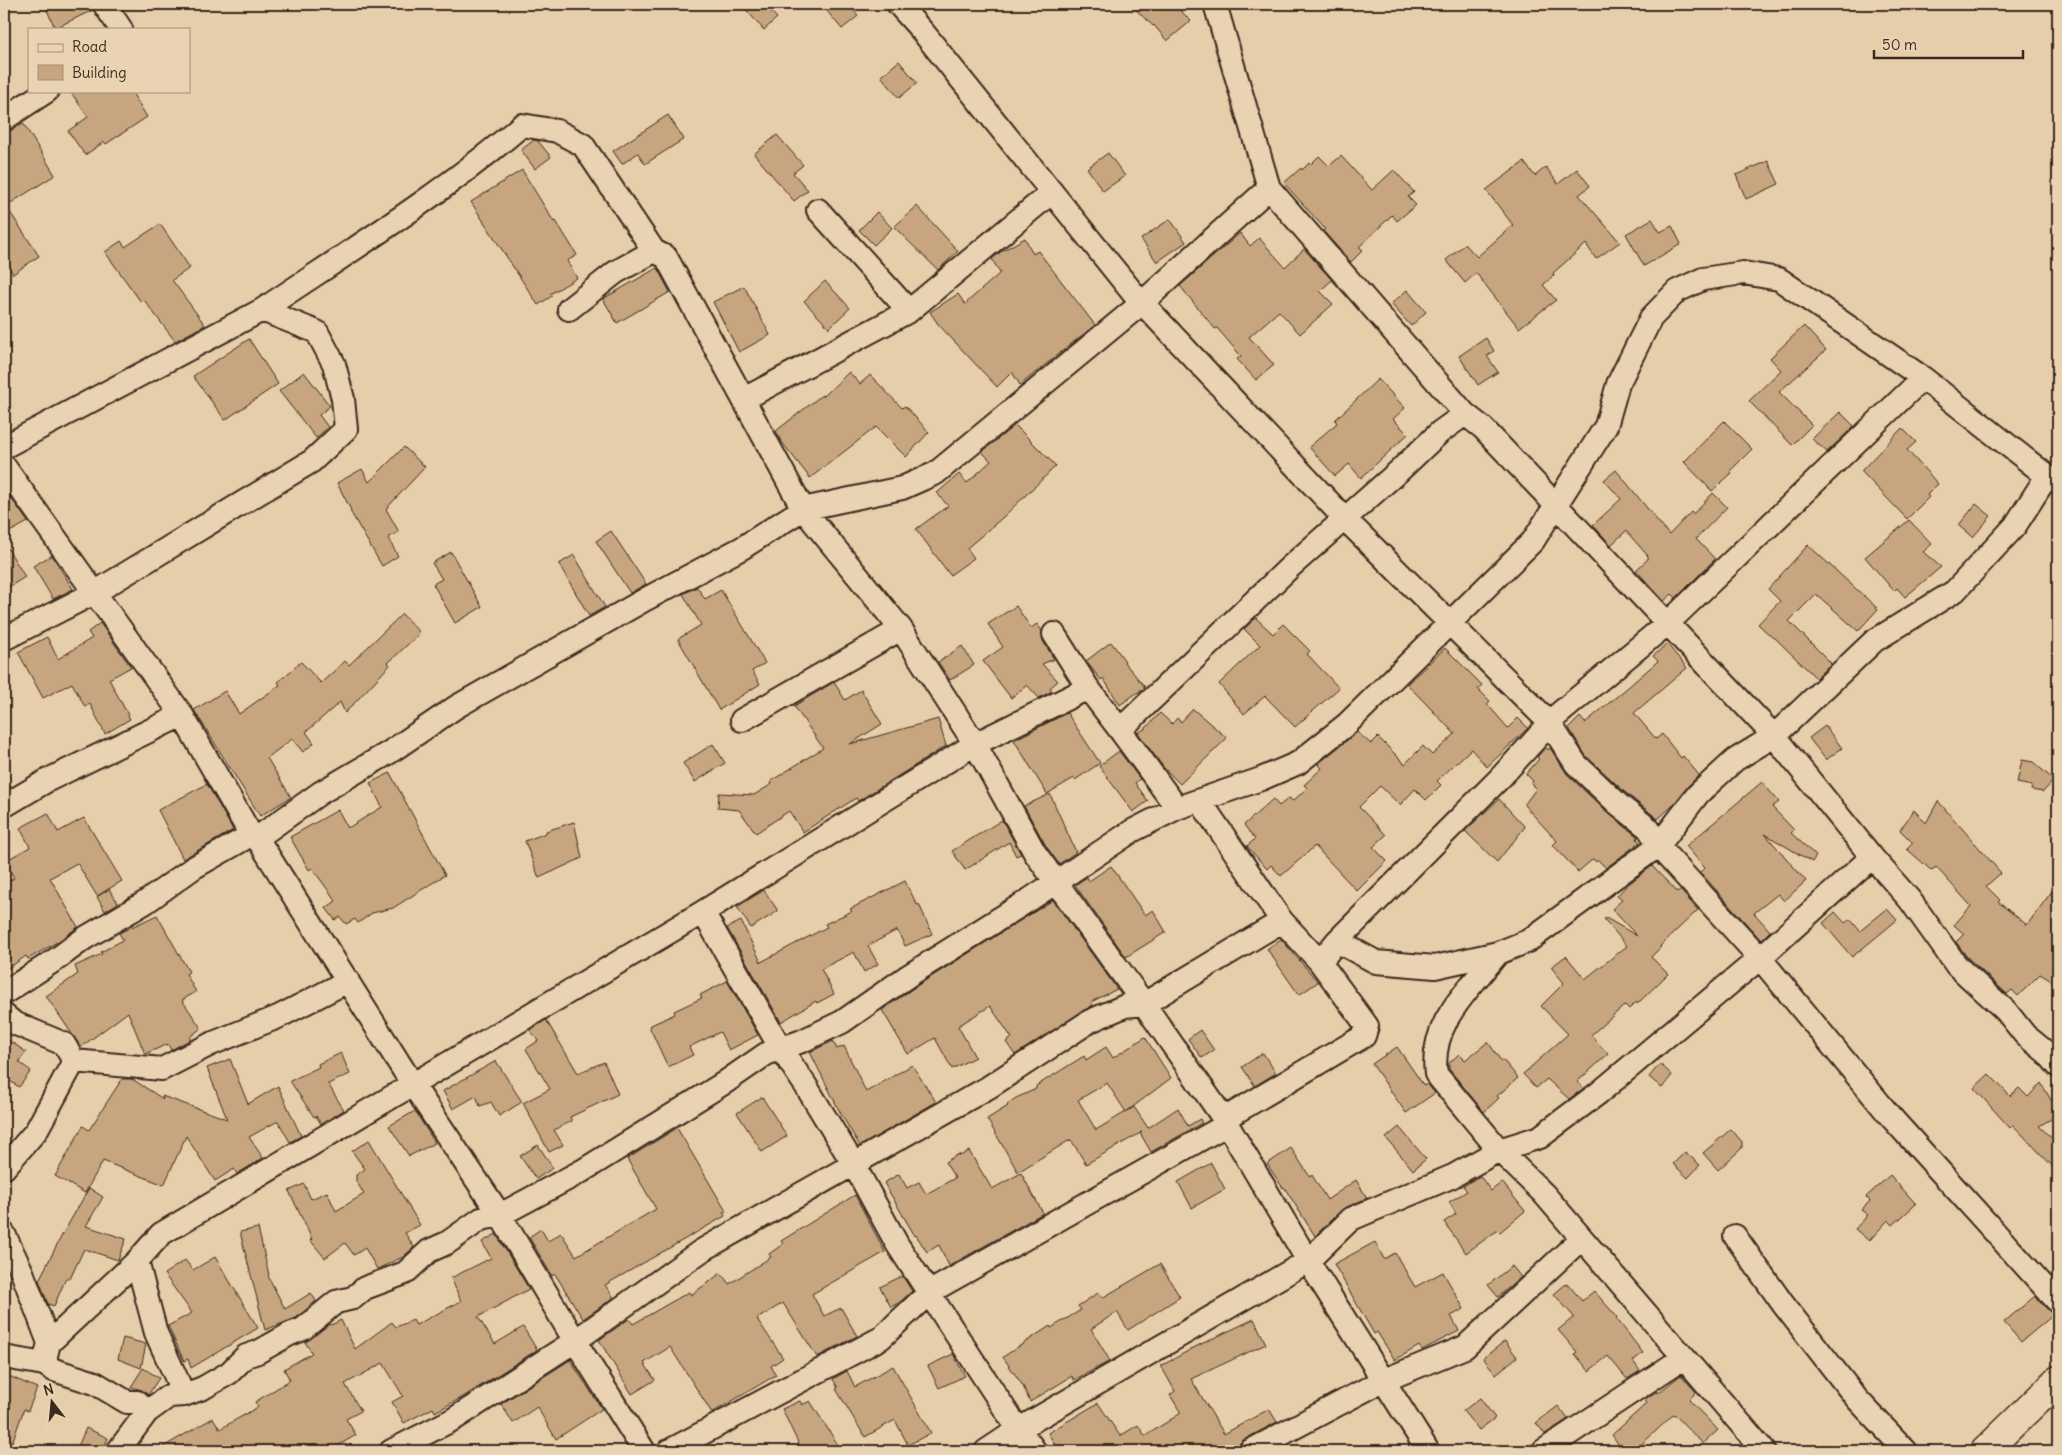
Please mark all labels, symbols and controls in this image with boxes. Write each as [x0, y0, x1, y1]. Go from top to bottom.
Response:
legend [28, 28, 190, 92]
scale bar [1874, 28, 2023, 60]
text: 50 m [1882, 35, 1917, 54]
text: Road [72, 37, 107, 56]
text: Building [72, 63, 127, 82]
north arrow [28, 1378, 78, 1428]
text: N [41, 1380, 56, 1399]

